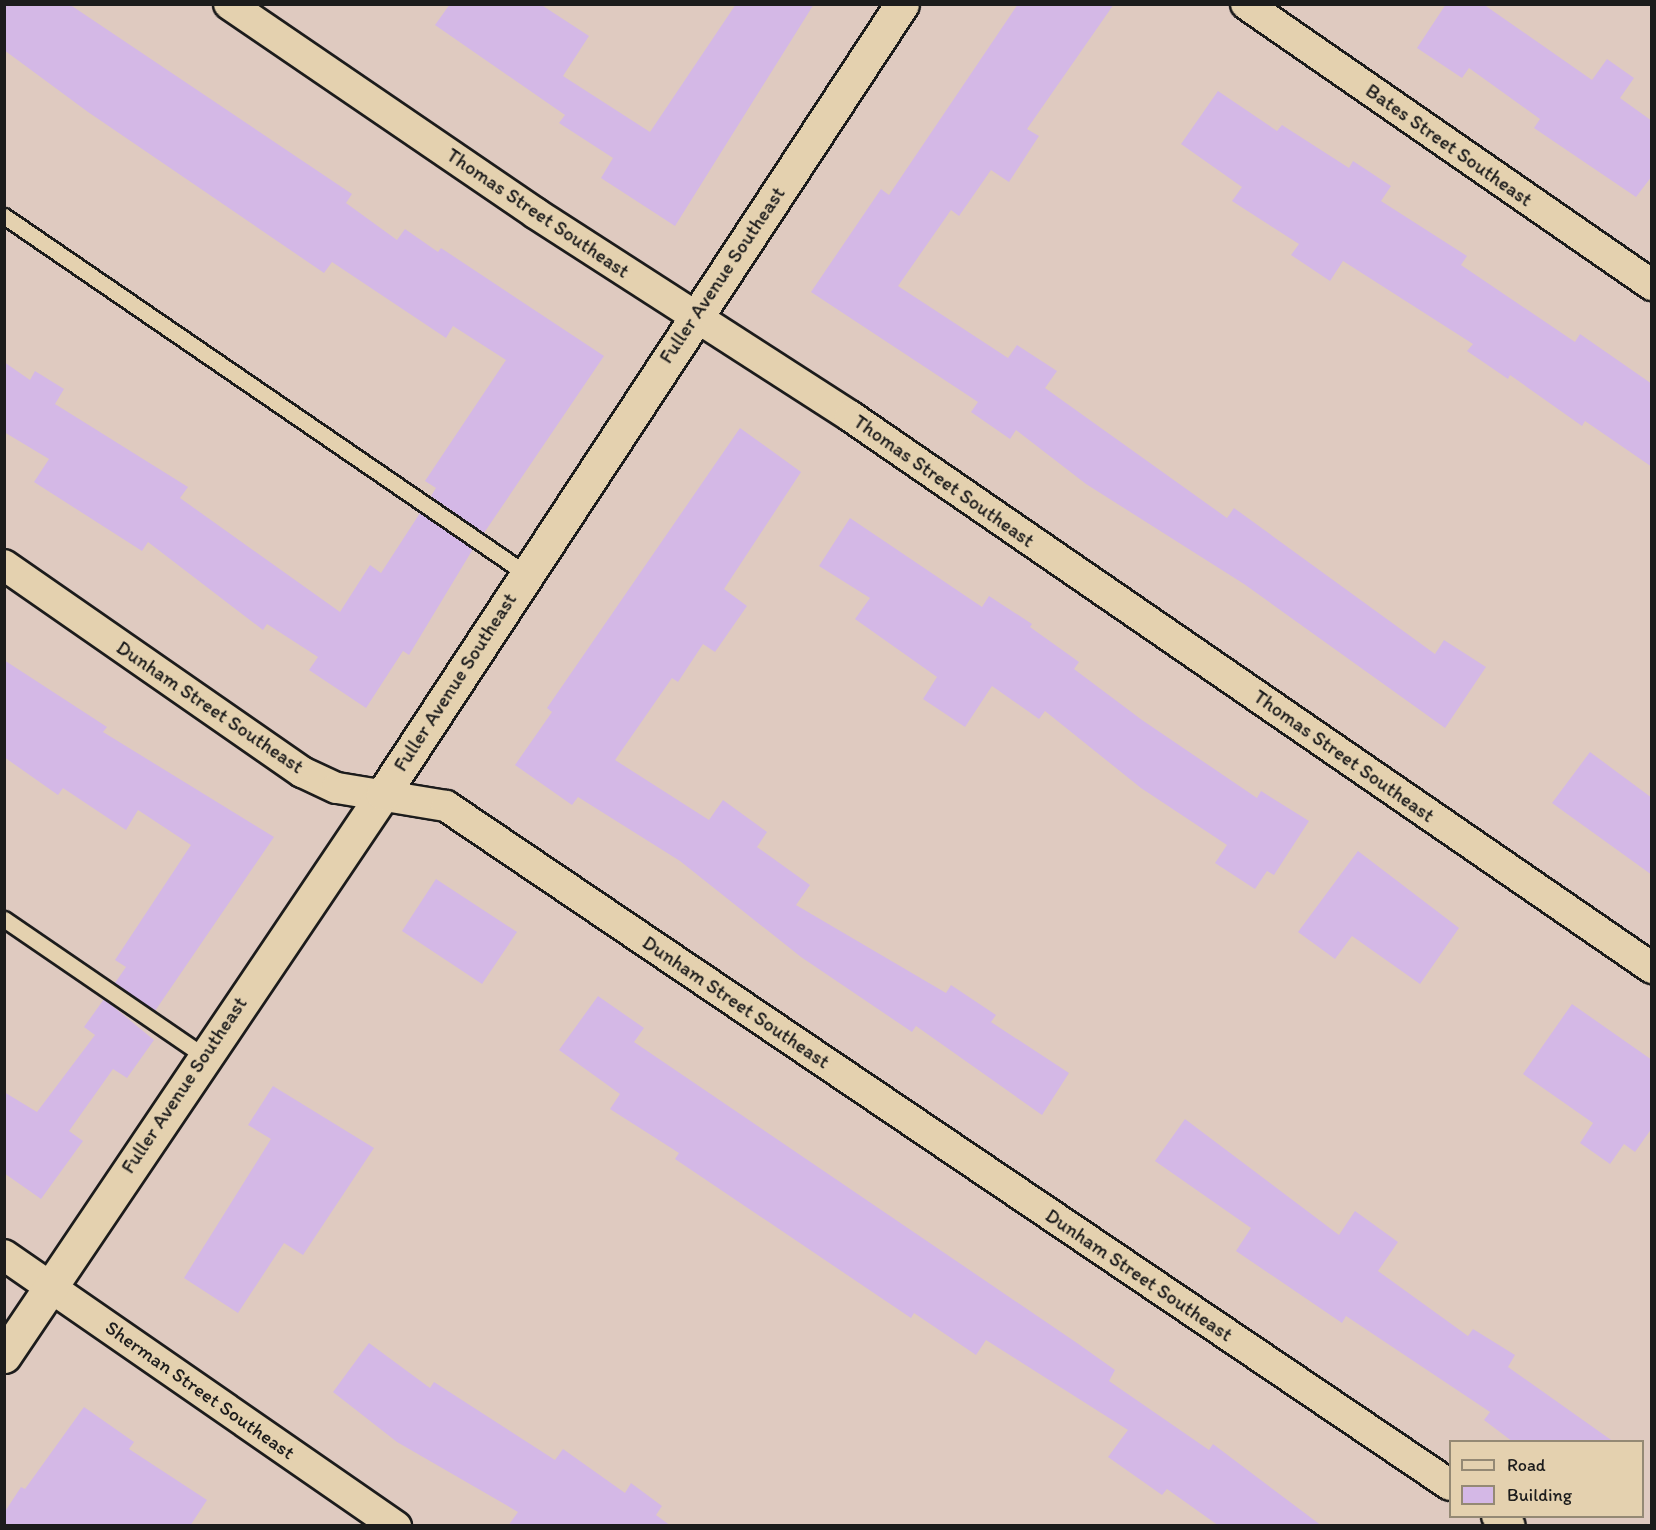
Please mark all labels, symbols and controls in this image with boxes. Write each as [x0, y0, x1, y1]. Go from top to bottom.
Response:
street label: Bates Street Southeast [1361, 78, 1537, 212]
street label: Thomas Street Southeast [442, 143, 634, 283]
street label: Fuller Avenue Southeast [654, 182, 790, 368]
street label: Thomas Street Southeast [849, 409, 1039, 553]
street label: Fuller Avenue Southeast [388, 588, 522, 776]
street label: Dunham Street Southeast [112, 635, 308, 779]
street label: Thomas Street Southeast [1249, 684, 1439, 828]
street label: Dunham Street Southeast [638, 930, 834, 1074]
street label: Fuller Avenue Southeast [116, 992, 252, 1178]
street label: Dunham Street Southeast [1041, 1203, 1237, 1347]
street label: Sherman Street Southeast [101, 1315, 299, 1465]
legend [1449, 1440, 1644, 1518]
text: Road [1507, 1454, 1546, 1476]
text: Building [1507, 1484, 1572, 1506]

